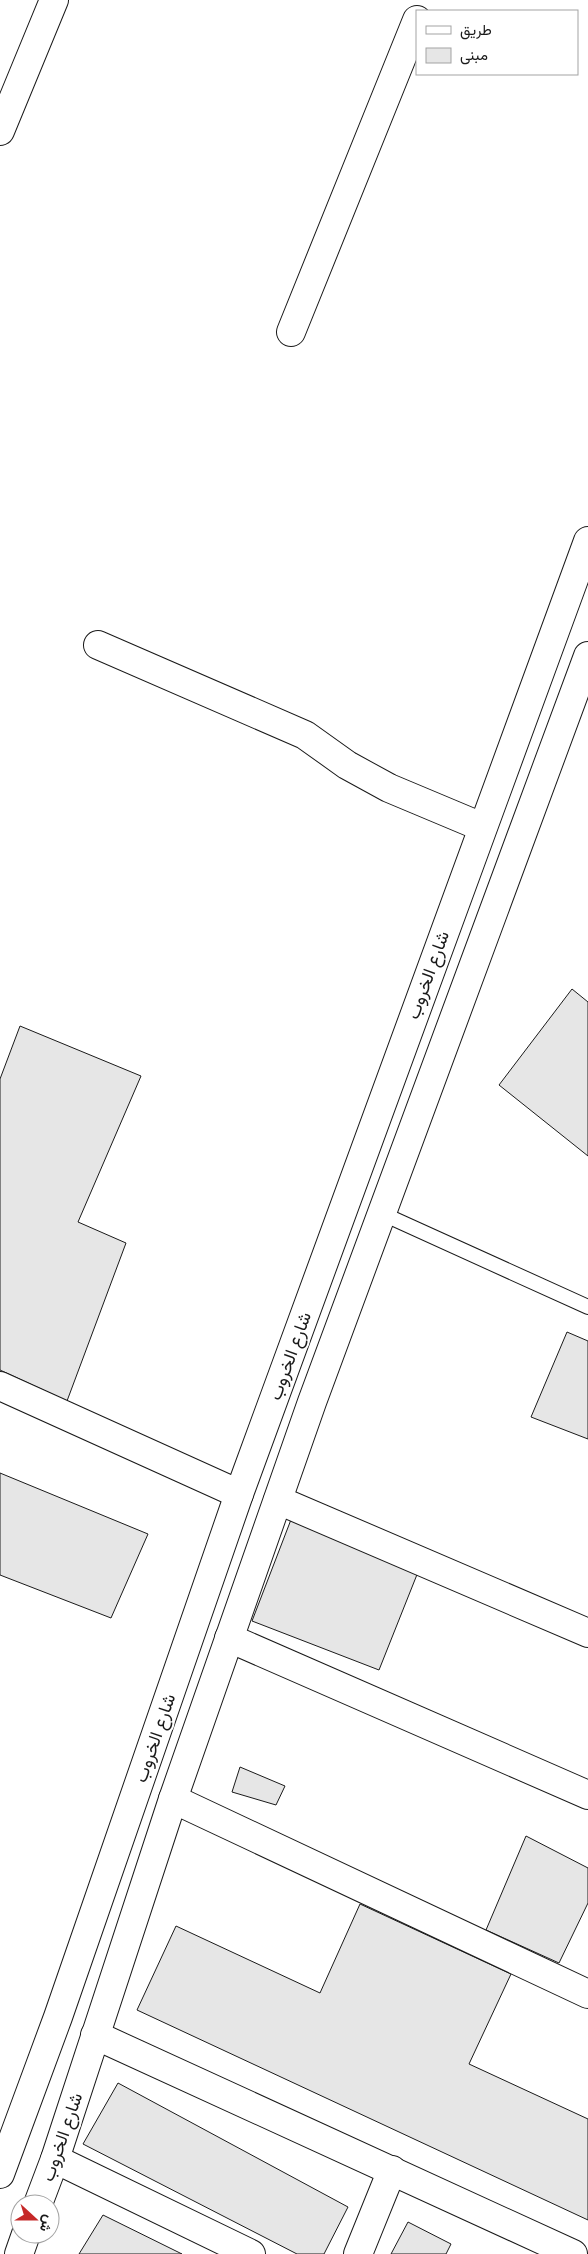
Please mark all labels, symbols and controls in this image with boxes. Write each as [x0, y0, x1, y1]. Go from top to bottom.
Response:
legend [416, 10, 578, 75]
text: طريق [460, 22, 492, 41]
text: مبنى [460, 47, 488, 66]
street label: شارع الخروب [403, 928, 456, 1023]
street label: شارع الخروب [265, 1309, 318, 1404]
street label: شارع الخروب [130, 1691, 182, 1786]
street label: شارع الخروب [37, 2090, 89, 2185]
north arrow [10, 2194, 60, 2244]
text: ش [35, 2212, 57, 2234]

